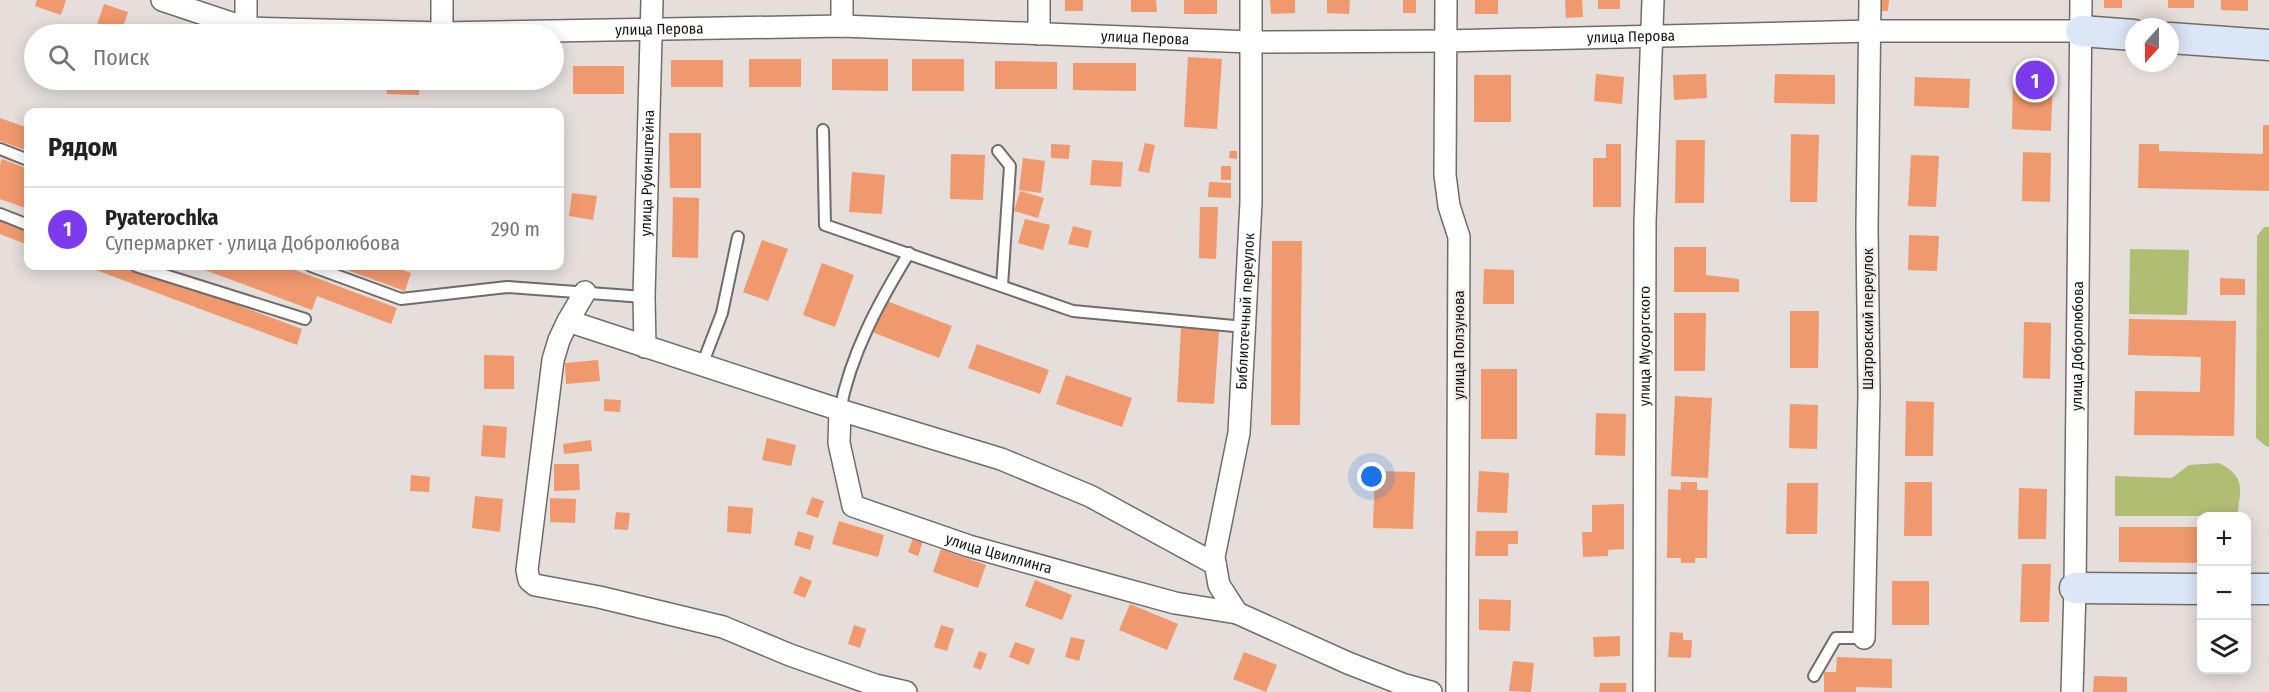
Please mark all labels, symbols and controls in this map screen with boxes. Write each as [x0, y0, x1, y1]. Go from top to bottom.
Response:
north arrow [2125, 18, 2179, 72]
street label: улица Перова [615, 19, 704, 39]
search box [24, 24, 564, 90]
street label: улица Перова [1101, 27, 1190, 49]
street label: улица Перова [1587, 27, 1675, 47]
icon: search [45, 41, 78, 74]
text: Поиск [93, 44, 149, 71]
pin: 1 [2016, 58, 2054, 103]
street label: улица Рубинштейна [637, 109, 658, 237]
text: Рядом [48, 132, 117, 163]
text: Pyaterochka [105, 204, 219, 231]
text: 1 [63, 217, 72, 241]
text: 290 m [491, 217, 540, 241]
text: Супермаркет · улица Добролюбова [105, 231, 400, 255]
street label: Библиотечный переулок [1232, 233, 1258, 390]
street label: Шатровский переулок [1859, 248, 1877, 390]
street label: улица Добролюбова [2068, 281, 2087, 411]
street label: улица Мусоргского [1636, 286, 1654, 406]
street label: улица Ползунова [1450, 290, 1468, 400]
your location [1357, 462, 1386, 491]
map controls [2197, 512, 2251, 674]
button: + [2197, 512, 2251, 566]
street label: улица Цвиллинга [943, 530, 1054, 578]
button: − [2197, 566, 2251, 620]
button: layers [2197, 620, 2251, 674]

